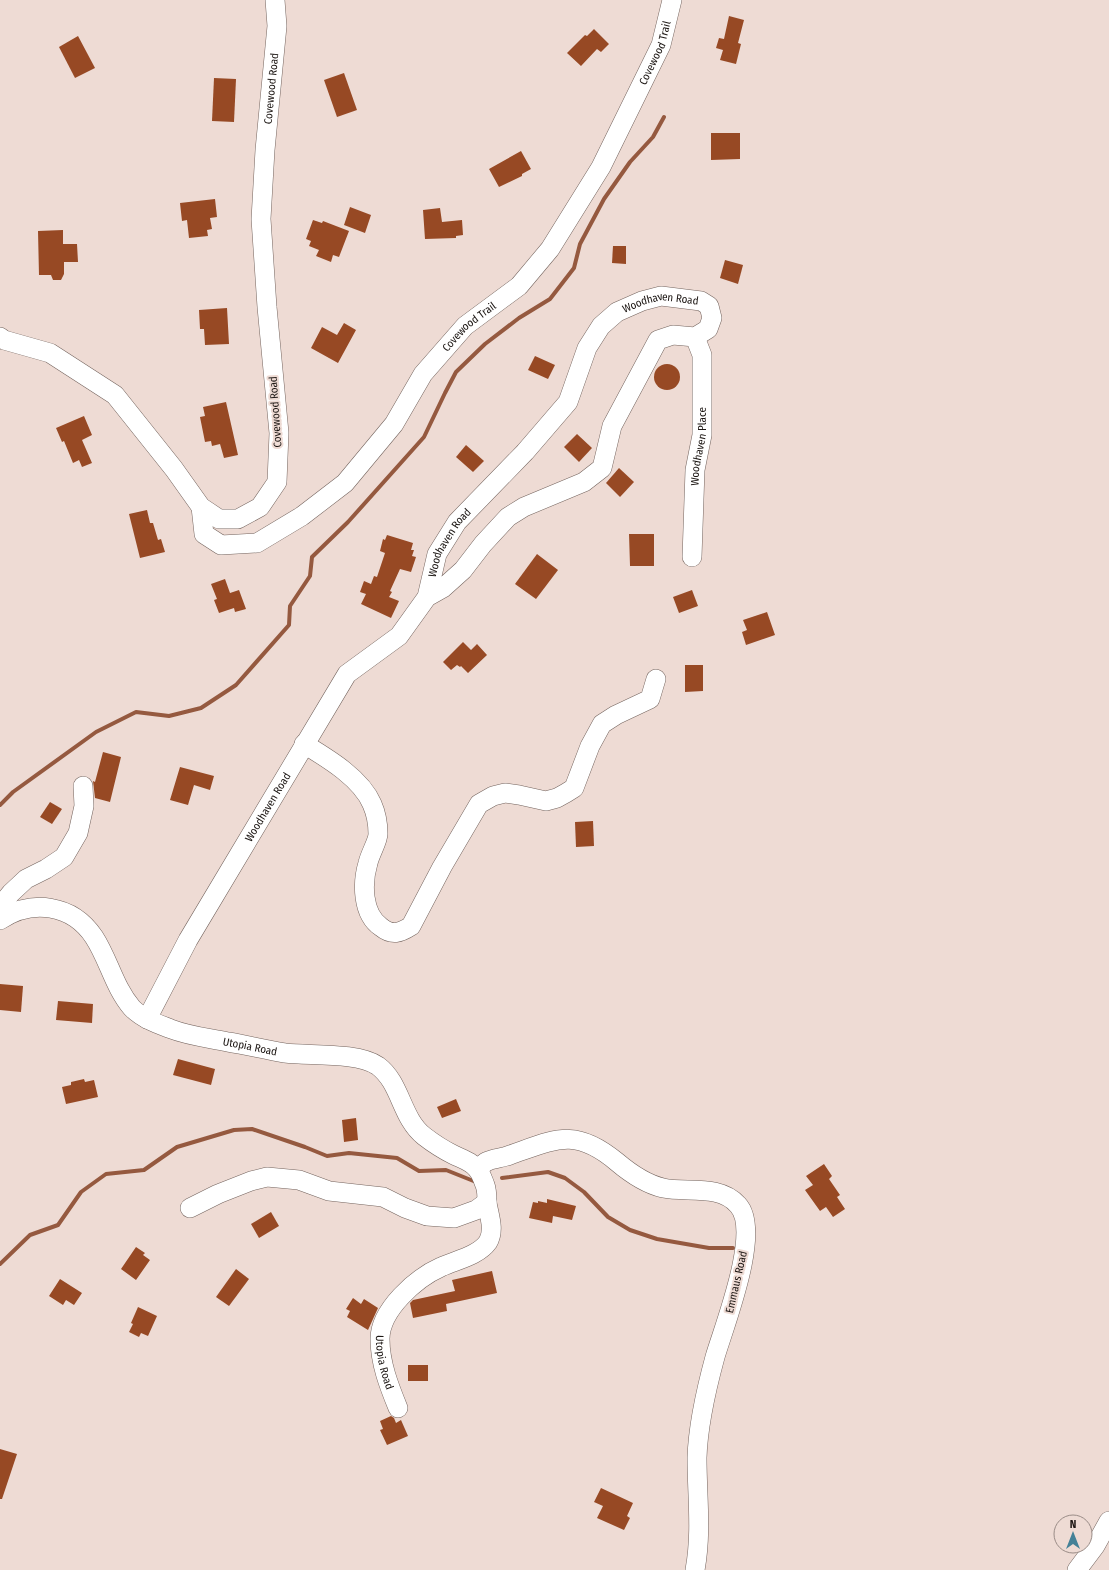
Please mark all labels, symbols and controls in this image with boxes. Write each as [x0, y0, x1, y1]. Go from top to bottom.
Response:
street label: Covewood Trail [636, 20, 674, 87]
street label: Covewood Road [262, 52, 281, 125]
street label: Woodhaven Road [621, 290, 699, 316]
street label: Covewood Trail [440, 299, 499, 354]
street label: Covewood Road [267, 376, 284, 448]
street label: Woodhaven Place [688, 407, 709, 486]
street label: Woodhaven Road [426, 506, 474, 579]
street label: Woodhaven Road [242, 770, 294, 844]
street label: Utopia Road [222, 1035, 278, 1059]
street label: Emmaus Road [723, 1250, 750, 1314]
street label: Utopia Road [373, 1335, 396, 1391]
north arrow [1053, 1514, 1093, 1554]
text: N [1070, 1518, 1076, 1531]

